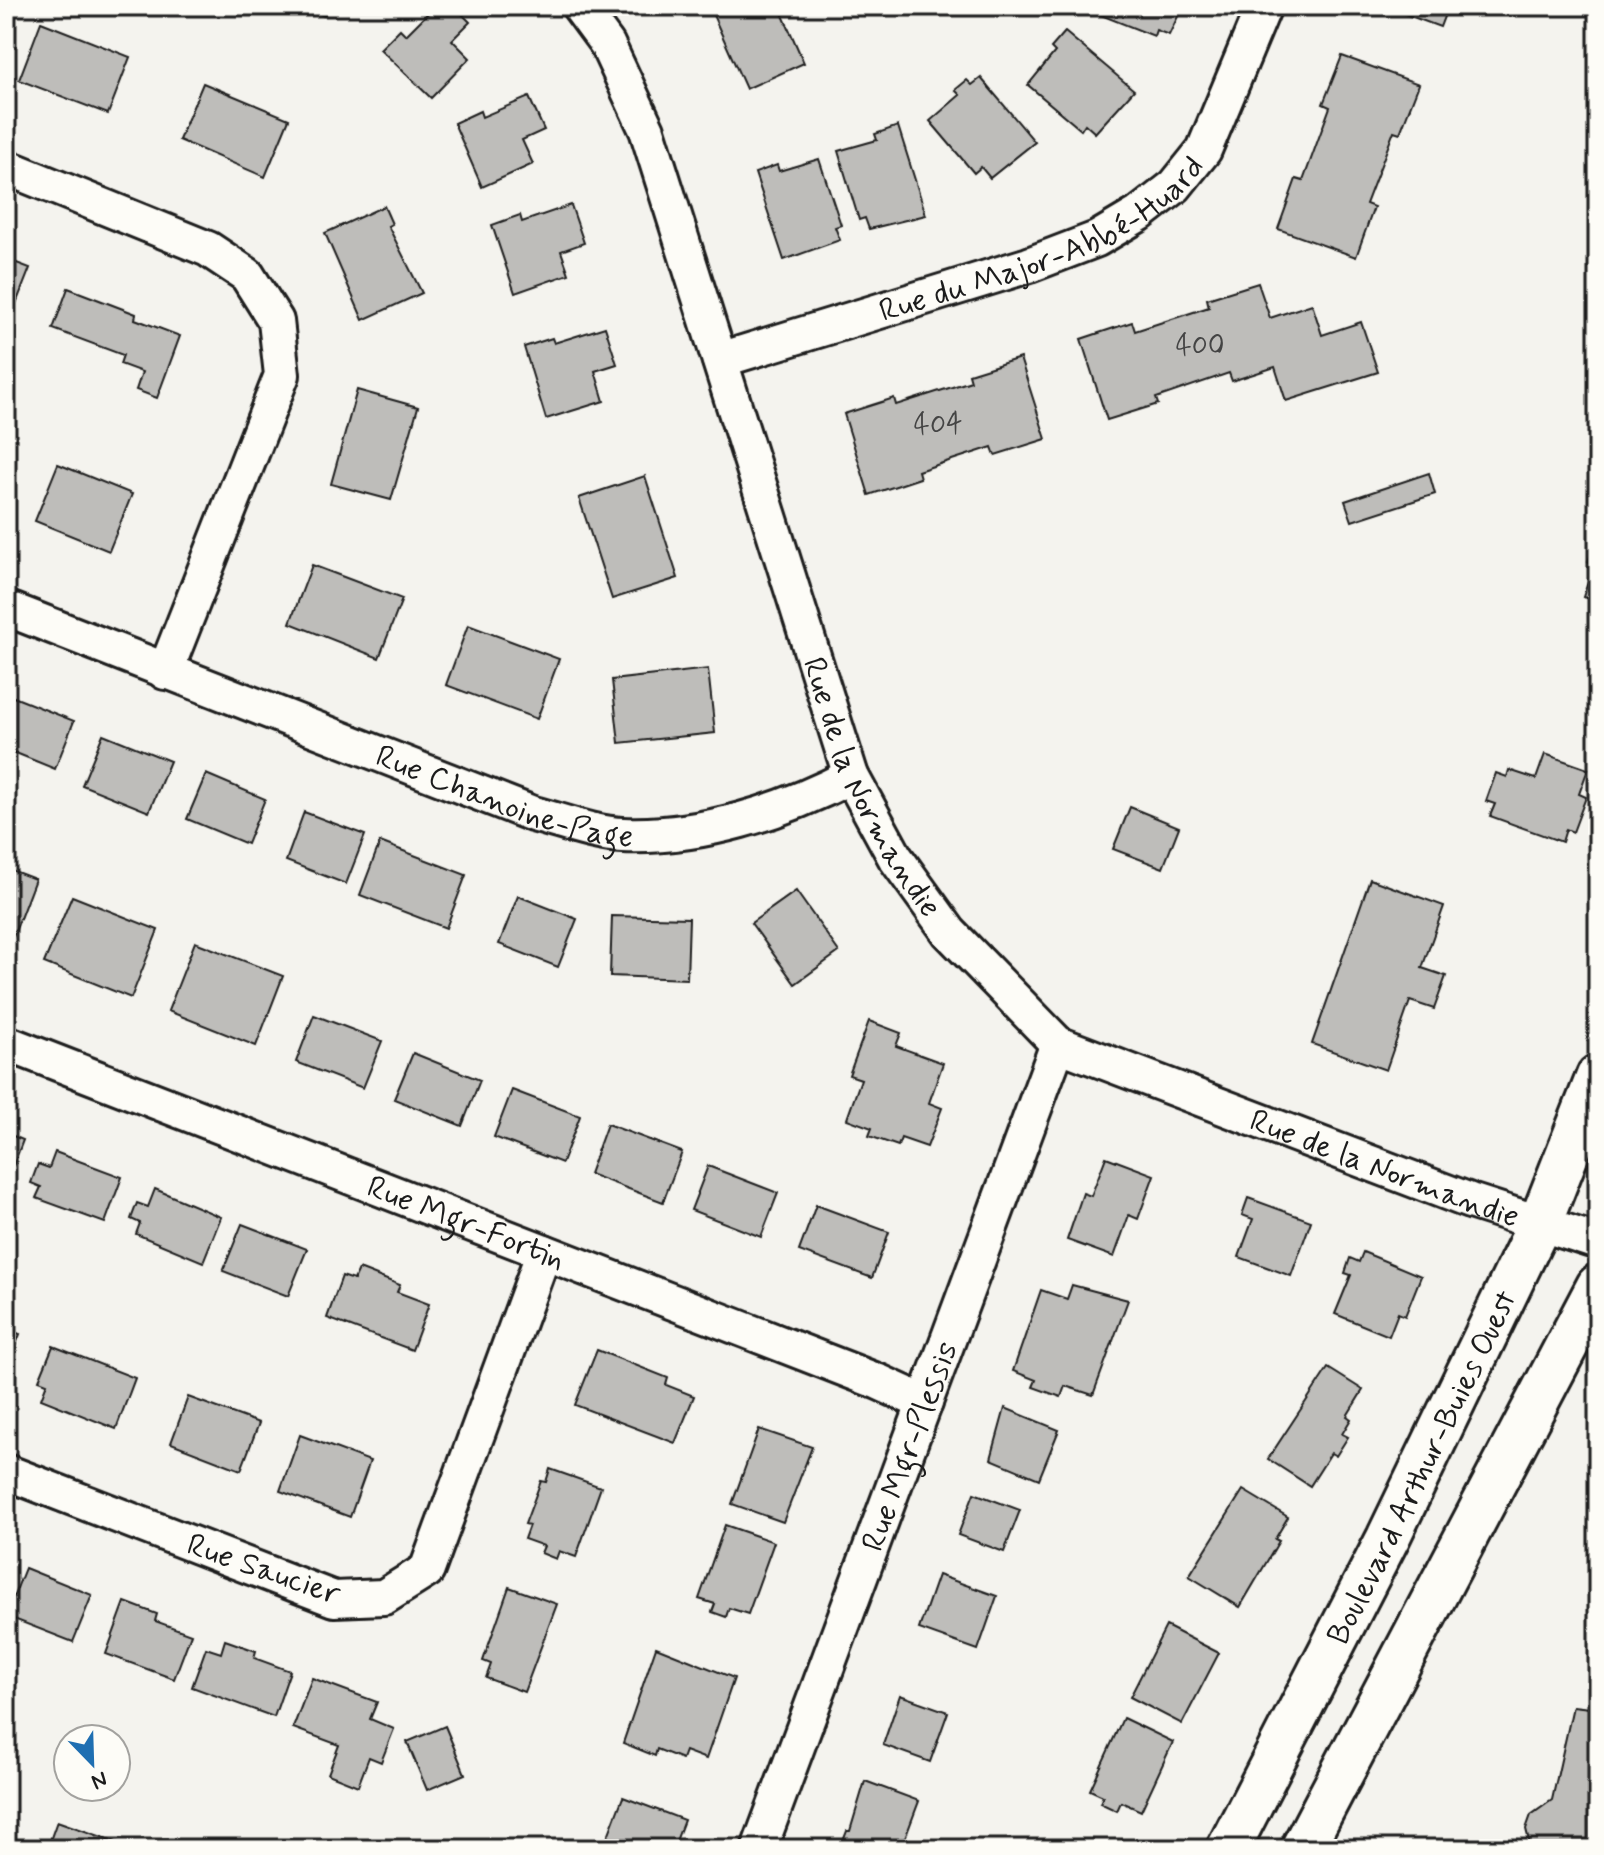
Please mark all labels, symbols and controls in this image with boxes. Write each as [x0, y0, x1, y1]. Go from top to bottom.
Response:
street label: Rue du Major-Abbé-Huard [874, 147, 1214, 333]
house number: 400 [1175, 328, 1225, 365]
house number: 404 [914, 407, 962, 444]
street label: Rue de la Normandie [792, 652, 951, 926]
street label: Rue Chanoine-Page [369, 736, 634, 861]
street label: Rue de la Normandie [1244, 1100, 1524, 1238]
street label: Rue Mgr-Fortin [361, 1166, 571, 1281]
street label: Boulevard Arthur-Buies Ouest [1318, 1284, 1527, 1652]
street label: Rue Mgr-Plessis [852, 1336, 969, 1557]
street label: Rue Saucier [181, 1524, 346, 1616]
north arrow [52, 1723, 132, 1803]
text: N [87, 1764, 111, 1795]

